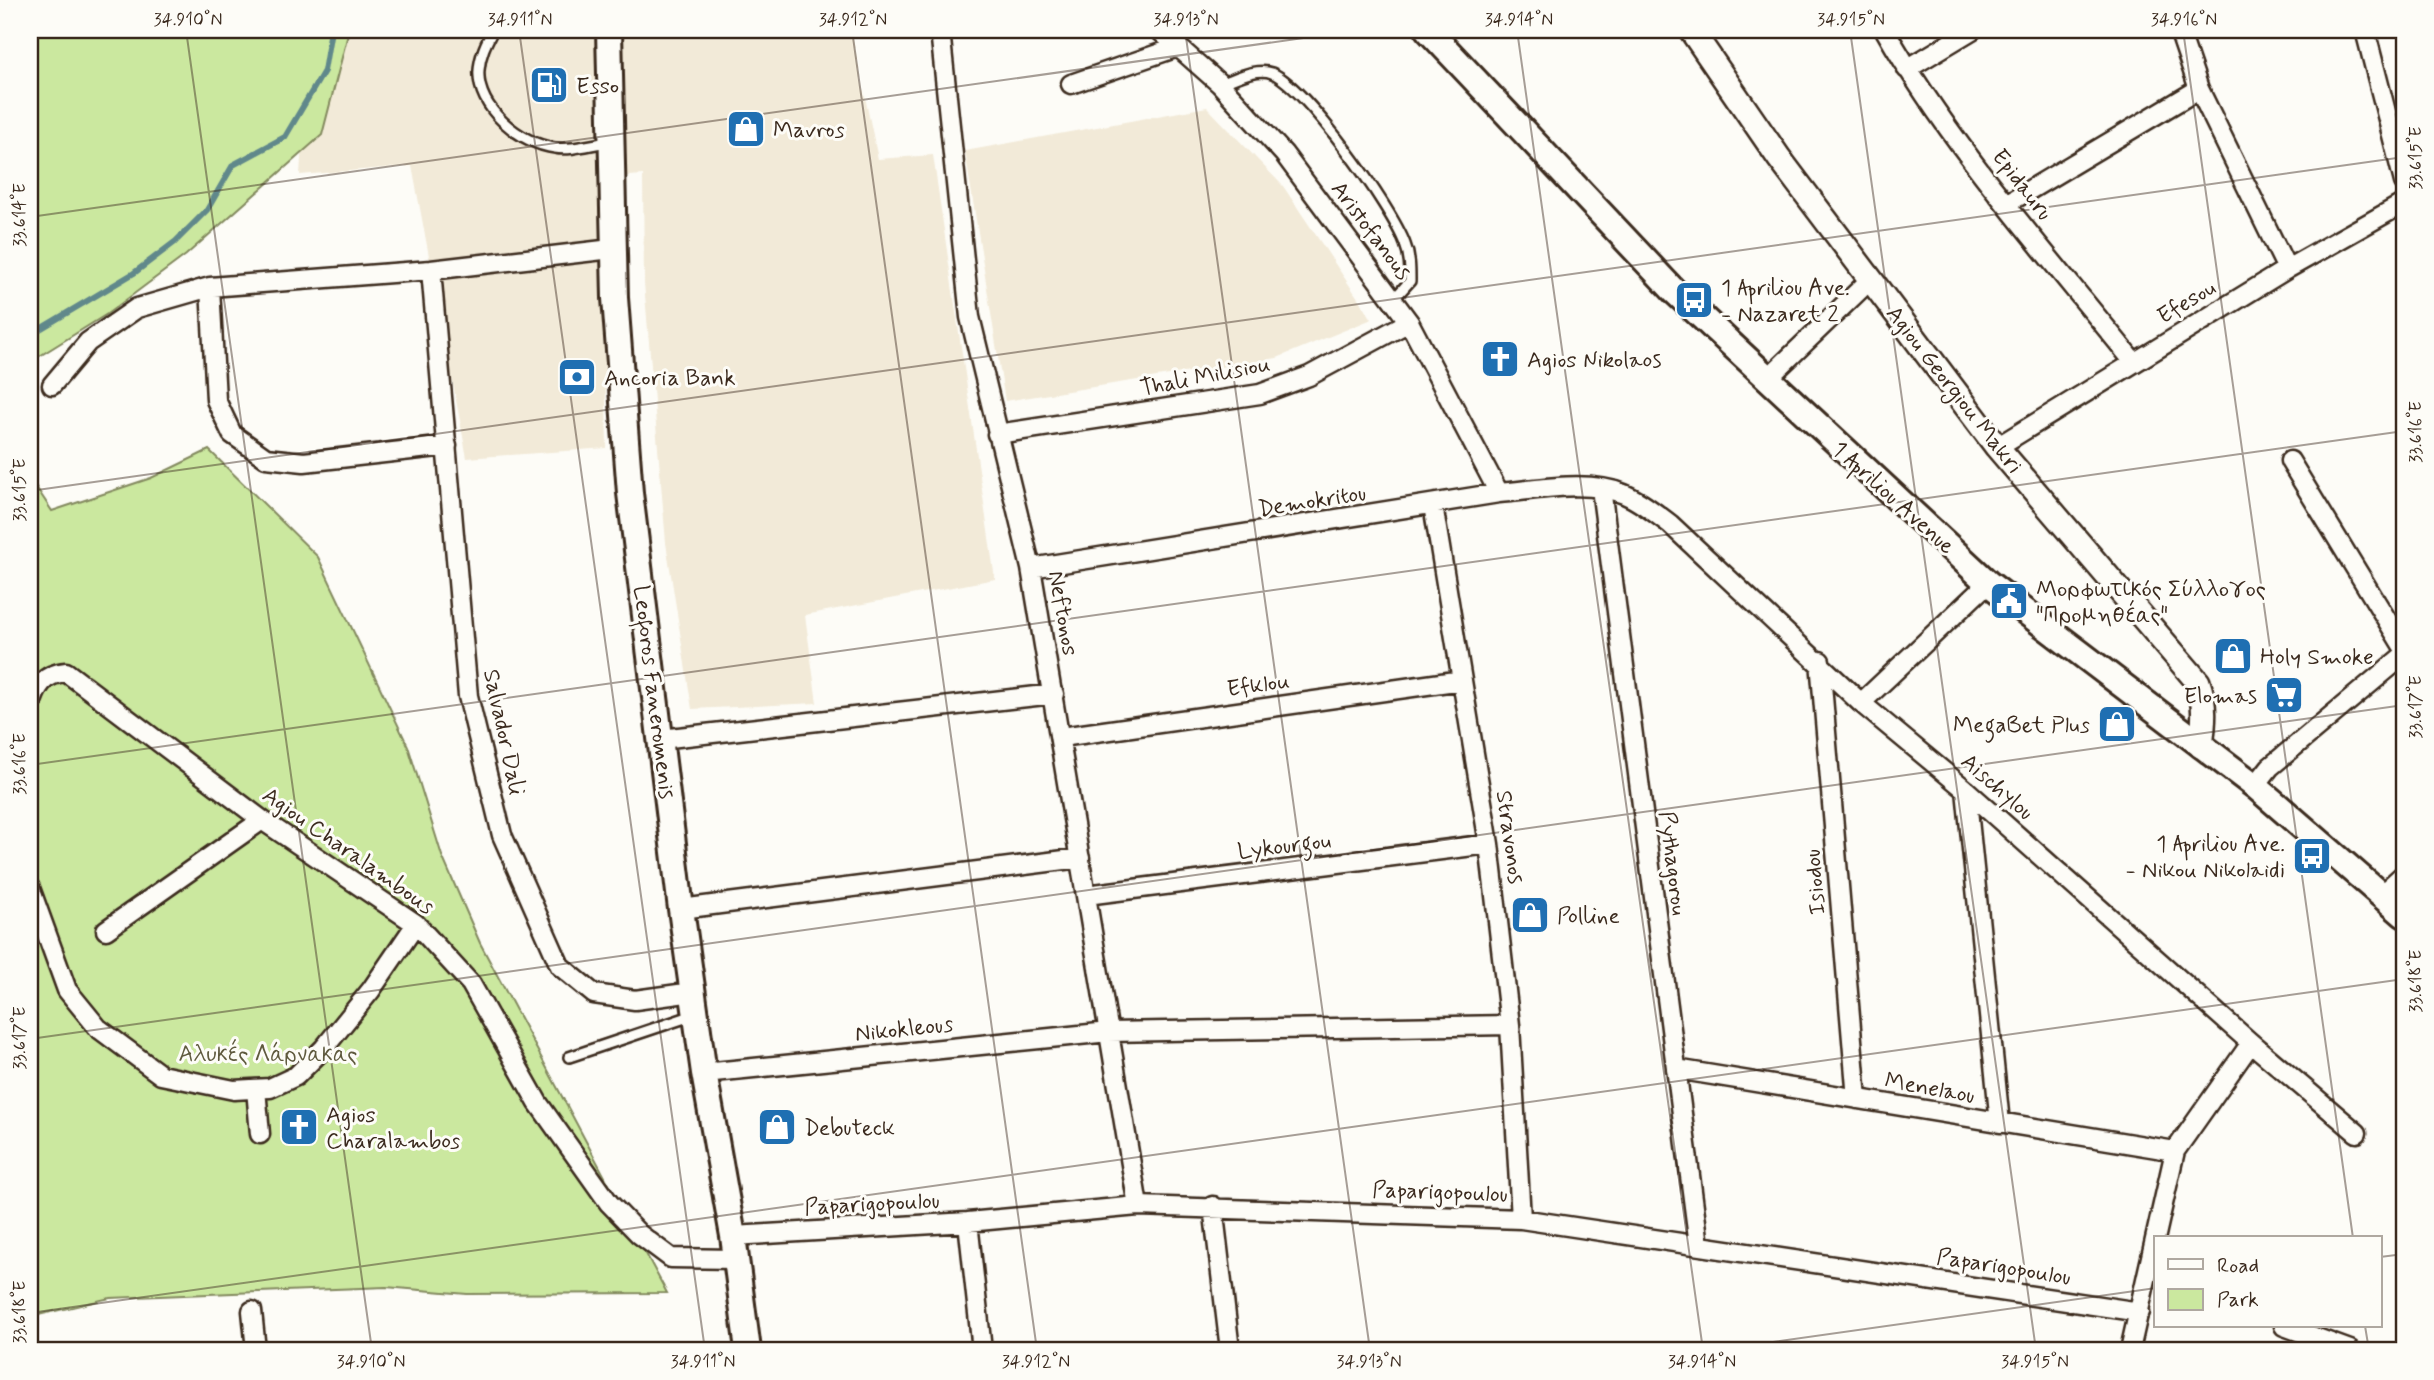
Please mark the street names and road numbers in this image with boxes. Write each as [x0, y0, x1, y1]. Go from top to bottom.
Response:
street label: Epidauru [1984, 143, 2059, 227]
street label: Aristofanous [1323, 176, 1417, 287]
street label: Efesou [2152, 274, 2222, 332]
street label: Agiou Georgiou Makri [1877, 300, 2029, 482]
street label: Thali Milisiou [1138, 350, 1273, 404]
street label: 1 Apriliou Avenue [1824, 435, 1961, 563]
street label: Demokritou [1256, 479, 1368, 525]
street label: Neftonos [1040, 568, 1084, 658]
street label: Leoforos Faneromenis [624, 584, 681, 801]
street label: Salvador Dali [475, 667, 531, 798]
street label: Efklou [1225, 667, 1292, 705]
street label: Aischylou [1954, 748, 2040, 828]
street label: Agiou Charalambous [256, 781, 440, 922]
street label: Stravonos [1488, 789, 1530, 886]
street label: Pythagorou [1651, 809, 1693, 917]
street label: Lykourgou [1236, 826, 1333, 870]
street label: Isiodou [1798, 848, 1834, 916]
street label: Nikokleous [854, 1010, 955, 1050]
street label: Menelaou [1882, 1066, 1977, 1112]
street label: Paparigopoulou [1372, 1176, 1508, 1210]
street label: Paparigopoulou [804, 1186, 941, 1224]
street label: Paparigopoulou [1934, 1243, 2073, 1293]

